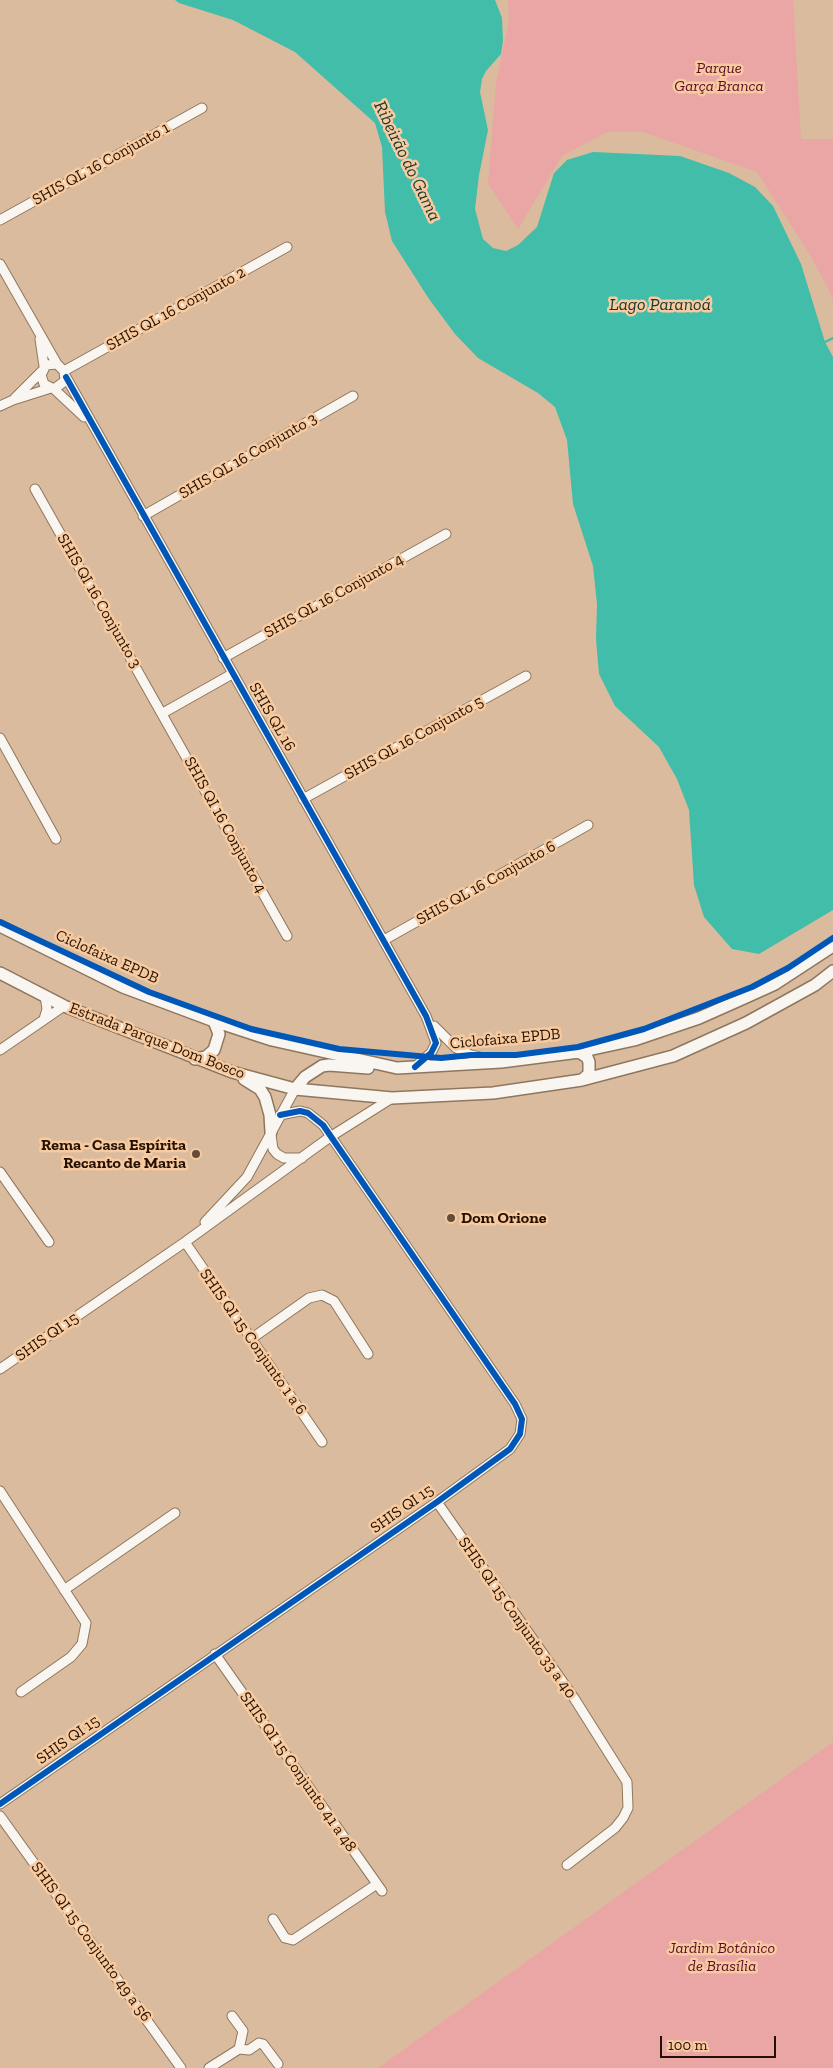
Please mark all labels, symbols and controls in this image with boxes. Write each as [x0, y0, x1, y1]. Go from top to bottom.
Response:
park label: Parque Garça Branca [674, 58, 764, 96]
water label: Ribeirão do Gama [369, 97, 445, 225]
street label: SHIS QL 16 Conjunto 1 [29, 118, 173, 210]
street label: SHIS QL 16 Conjunto 2 [103, 263, 249, 355]
water label: Lago Paranoá [609, 294, 711, 316]
street label: SHIS QL 16 Conjunto 3 [176, 409, 320, 503]
street label: SHIS QI 16 Conjunto 3 [53, 530, 145, 672]
street label: SHIS QL 16 Conjunto 4 [261, 550, 407, 642]
street label: SHIS QL 16 [245, 679, 299, 755]
street label: SHIS QL 16 Conjunto 5 [341, 692, 487, 784]
street label: SHIS QI 16 Conjunto 4 [180, 754, 270, 896]
street label: SHIS QL 16 Conjunto 6 [413, 837, 559, 929]
street label: Ciclofaixa EPDB [52, 926, 162, 988]
street label: Estrada Parque Dom Bosco [66, 999, 248, 1083]
street label: Ciclofaixa EPDB [449, 1025, 561, 1053]
place label: Rema - Casa Espírita Recanto de Maria [41, 1135, 186, 1173]
marker: Rema - Casa Espírita Recanto de Maria [190, 1148, 202, 1160]
place label: Dom Orione [461, 1208, 546, 1228]
marker: Dom Orione [445, 1212, 457, 1224]
street label: SHIS QI 15 Conjunto 1 a 6 [195, 1265, 311, 1419]
street label: SHIS QI 15 [12, 1308, 82, 1366]
street label: SHIS QI 15 [367, 1480, 437, 1538]
street label: SHIS QI 15 Conjunto 33 a 40 [454, 1534, 580, 1702]
street label: SHIS QI 15 Conjunto 41 a 48 [235, 1688, 361, 1856]
street label: SHIS QI 15 [33, 1711, 103, 1769]
street label: SHIS QI 15 Conjunto 49 a 56 [27, 1858, 155, 2026]
park label: Jardim Botânico de Brasília [669, 1938, 775, 1976]
scale bar [663, 2026, 779, 2058]
text: 100 m [668, 2036, 707, 2054]

